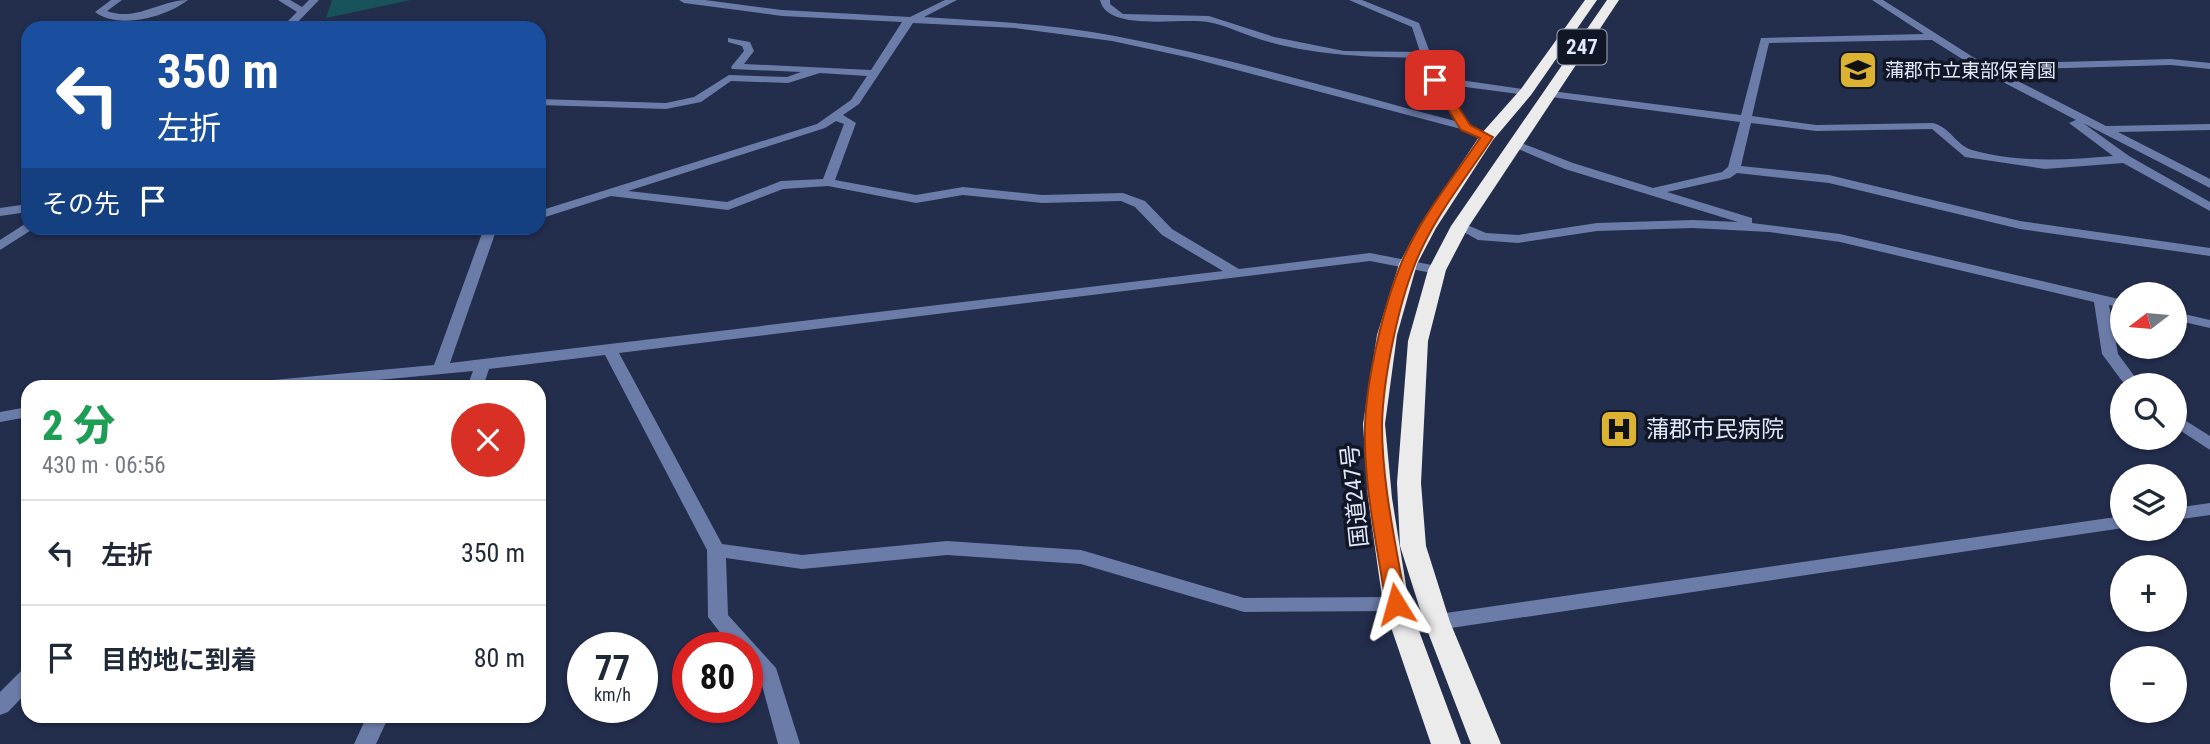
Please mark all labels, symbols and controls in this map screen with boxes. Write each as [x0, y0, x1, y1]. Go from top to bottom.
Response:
road number: 247 [1558, 30, 1606, 64]
text: 350 m [157, 43, 279, 100]
icon: left [42, 49, 133, 140]
school or university icon: 蒲郡市立東部保育園 [1837, 49, 1879, 91]
pin [1405, 50, 1465, 110]
place label: 蒲郡市立東部保育園 [1885, 59, 2056, 82]
icon: arrive [1416, 61, 1454, 99]
text: 左折 [157, 109, 221, 147]
icon: arrive [134, 182, 172, 220]
text: その先 [42, 189, 120, 219]
north arrow [2110, 282, 2188, 359]
map controls [2110, 282, 2187, 723]
button: search [2110, 373, 2187, 450]
text: 2 分 [42, 401, 115, 450]
button: close [451, 403, 525, 477]
hospital icon: 蒲郡市民病院 [1598, 408, 1640, 450]
place label: 蒲郡市民病院 [1646, 416, 1784, 443]
street label: 国道247号 [1336, 443, 1374, 549]
text: 430 m · 06:56 [42, 452, 166, 479]
button: layers [2110, 464, 2187, 541]
icon: left [42, 534, 80, 572]
text: 350 m [461, 538, 525, 568]
text: 左折 [101, 540, 153, 570]
button: + [2110, 555, 2187, 632]
position arrow [1359, 567, 1433, 641]
speed limit sign: 80 [672, 632, 763, 723]
icon: arrive [42, 639, 80, 677]
text: 80 m [474, 643, 525, 673]
text: 目的地に到着 [101, 645, 257, 675]
button: − [2110, 646, 2187, 723]
text: 77 [595, 648, 630, 689]
text: km/h [594, 684, 631, 705]

